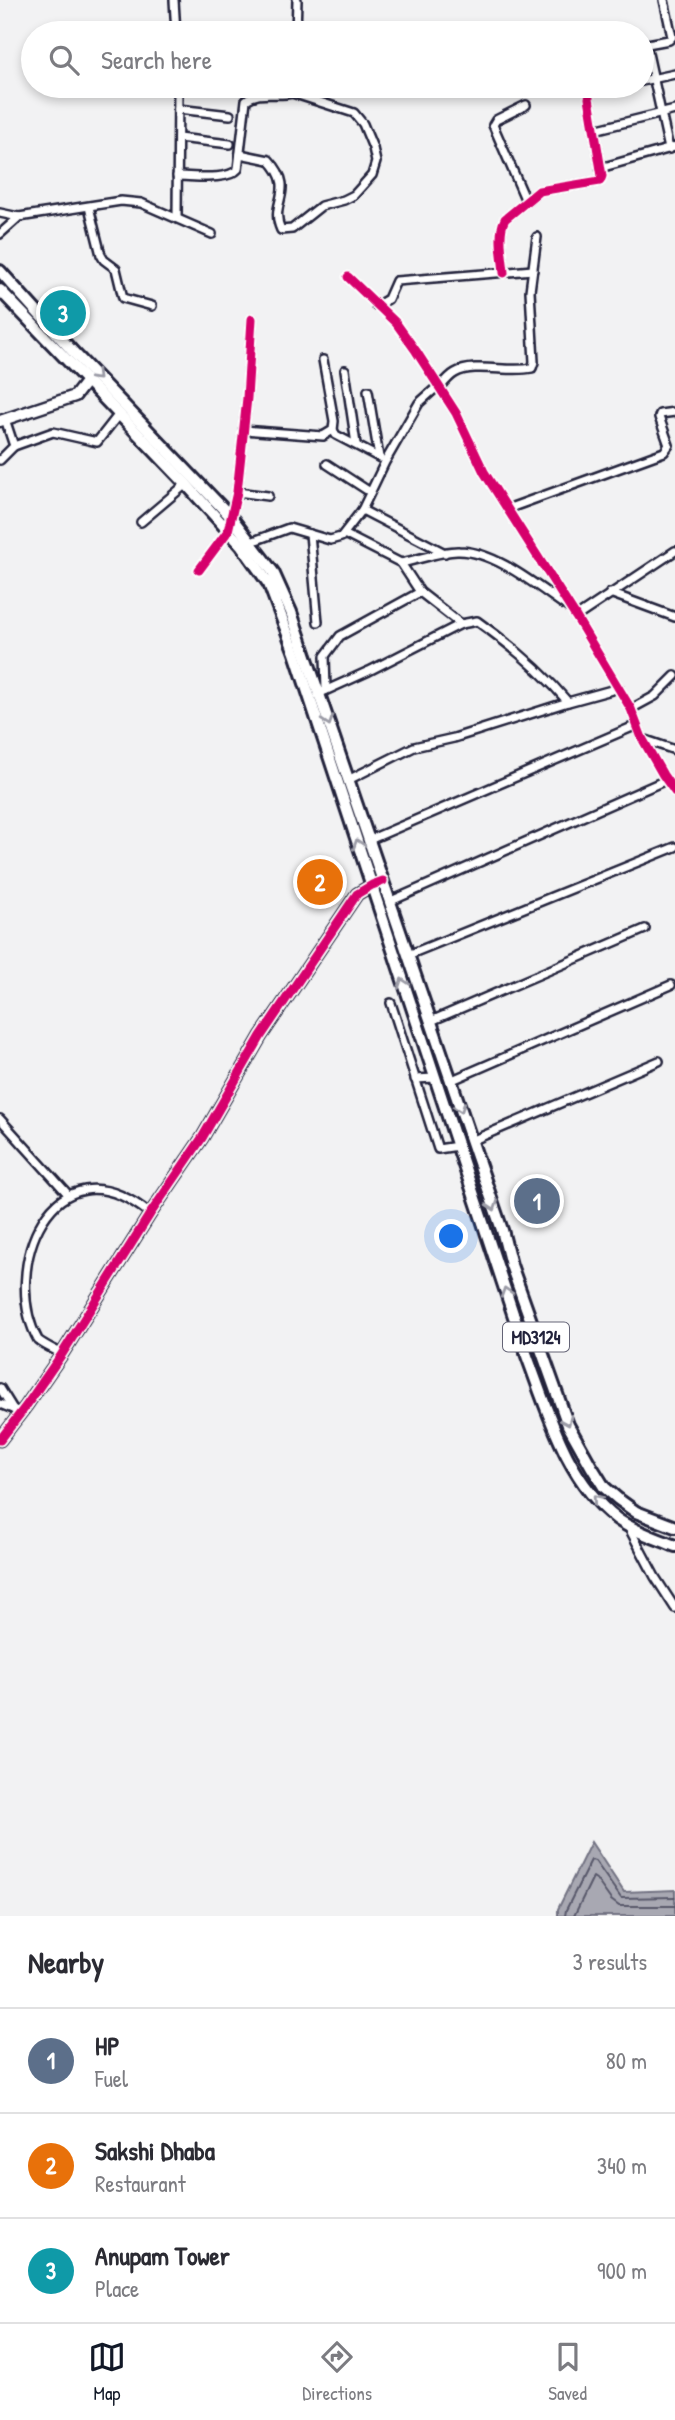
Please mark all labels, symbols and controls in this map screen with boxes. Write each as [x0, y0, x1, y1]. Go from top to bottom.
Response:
search box [21, 21, 654, 98]
icon: search [45, 41, 83, 79]
text: Search here [101, 42, 212, 77]
pin: 3 [40, 287, 86, 339]
one-way arrow [88, 367, 101, 380]
one-way arrow [320, 714, 334, 726]
one-way arrow [352, 838, 366, 850]
pin: 2 [297, 856, 343, 908]
one-way arrow [397, 978, 411, 990]
one-way arrow [451, 1102, 466, 1114]
pin: 1 [514, 1175, 560, 1227]
one-way arrow [485, 1199, 499, 1211]
your location [434, 1219, 468, 1253]
one-way arrow [500, 1286, 514, 1299]
road number: MD3124 [503, 1322, 569, 1352]
one-way arrow [559, 1414, 573, 1426]
one-way arrow [593, 1494, 605, 1507]
text: Nearby [28, 1942, 104, 1982]
text: 3 results [572, 1946, 647, 1977]
text: HP [95, 2028, 120, 2063]
text: 1 [47, 2045, 55, 2076]
text: 80 m [606, 2045, 647, 2076]
text: Fuel [95, 2063, 128, 2094]
text: Sakshi Dhaba [95, 2133, 215, 2168]
text: 2 [46, 2150, 56, 2181]
text: 340 m [597, 2150, 647, 2181]
text: Restaurant [95, 2168, 186, 2199]
text: Anupam Tower [95, 2238, 230, 2273]
text: 3 [46, 2255, 56, 2286]
text: 900 m [597, 2255, 647, 2286]
text: Place [95, 2273, 139, 2304]
tab: Map [88, 2338, 126, 2406]
tab: Directions [302, 2338, 372, 2406]
tab: Saved [548, 2338, 587, 2406]

